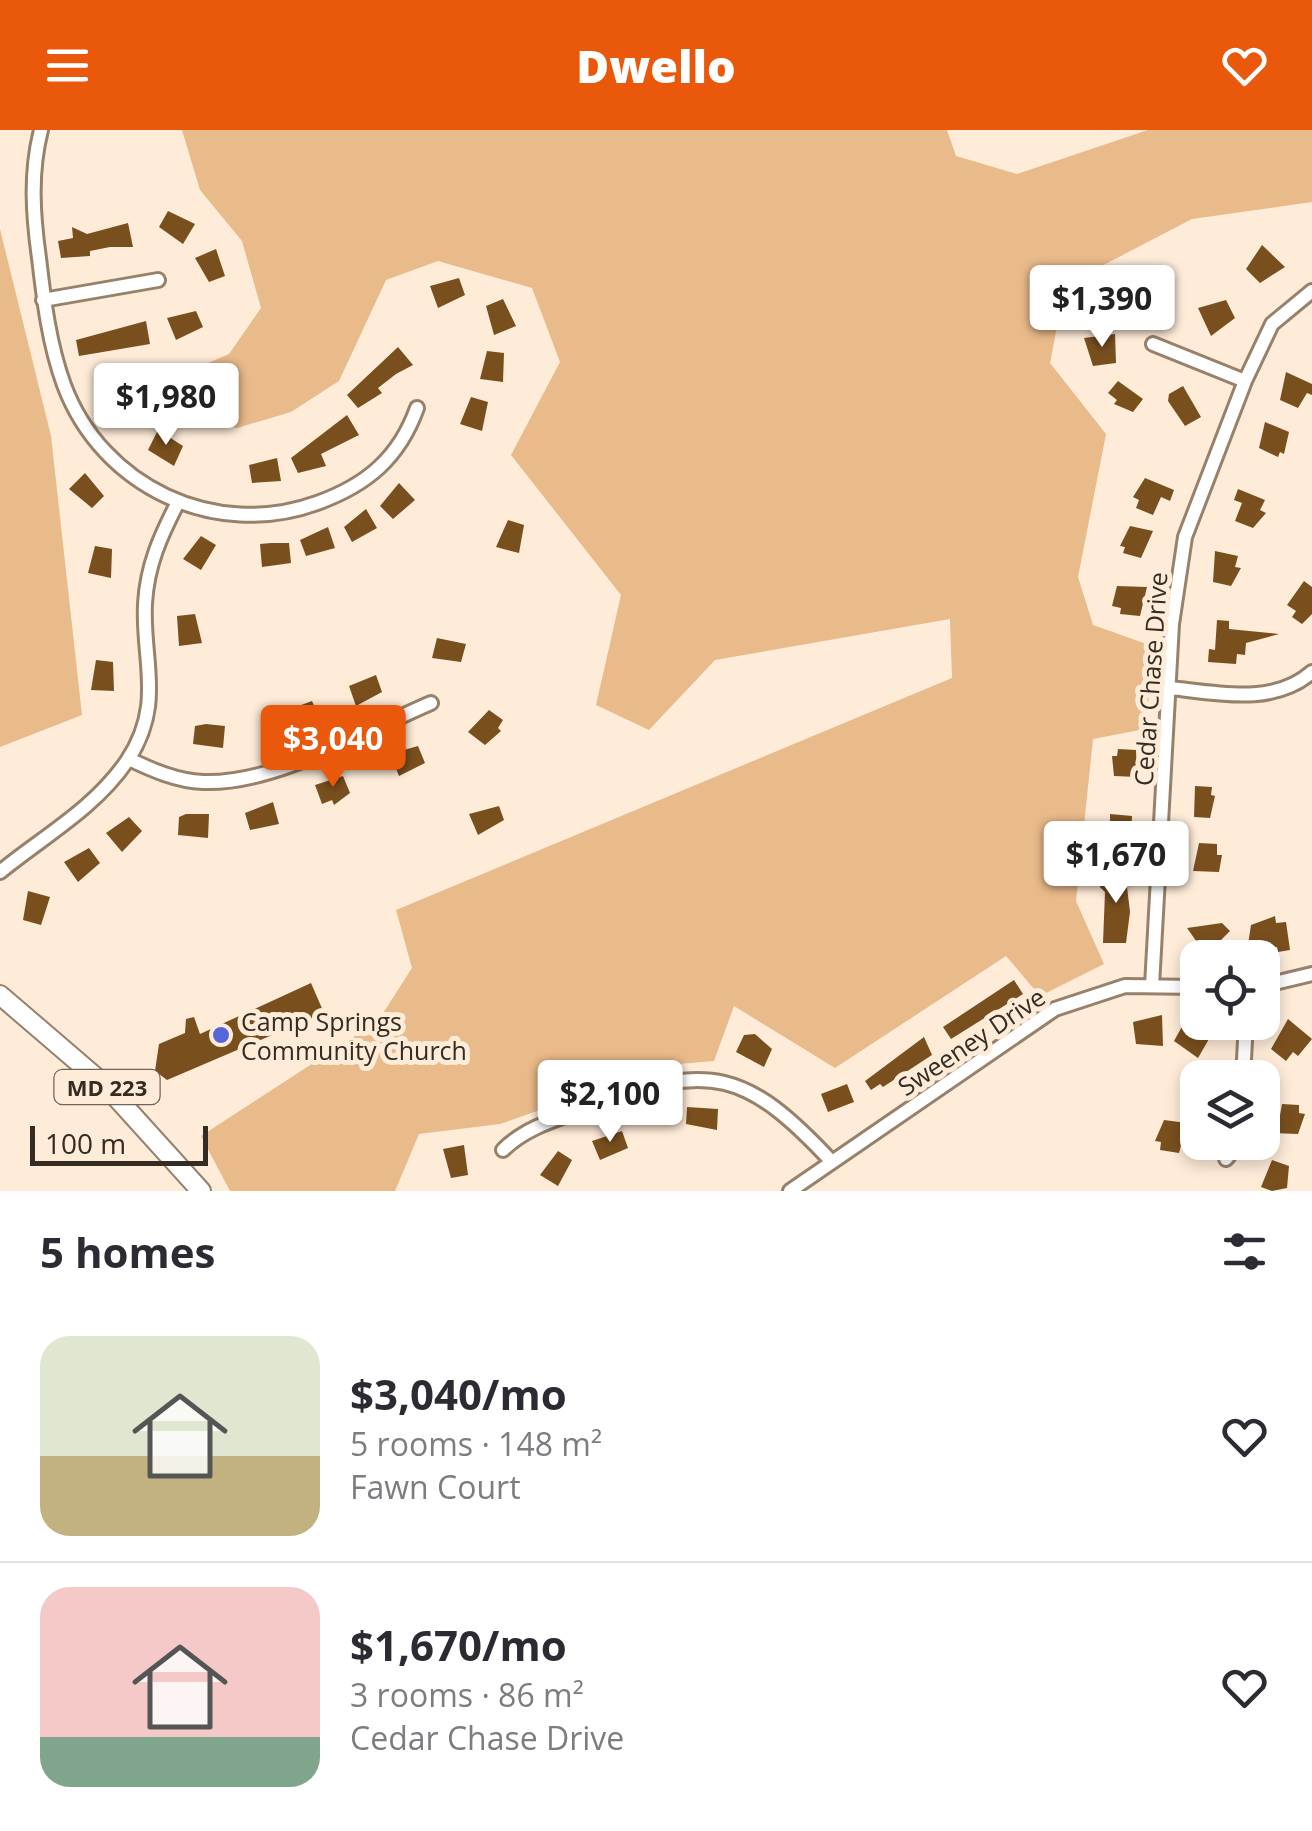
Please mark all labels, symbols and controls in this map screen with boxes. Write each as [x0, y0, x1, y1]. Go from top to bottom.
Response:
text: Dwello [576, 35, 736, 96]
icon: menu [40, 38, 95, 93]
icon: heart [1217, 38, 1272, 93]
pin: $1,390 [1021, 265, 1183, 350]
text: $1,390 [1052, 276, 1152, 319]
pin: $1,980 [85, 363, 247, 448]
text: $1,980 [116, 374, 216, 417]
street label: Cedar Chase Drive [1126, 571, 1174, 787]
pin: $3,040 [252, 705, 414, 790]
text: $3,040 [283, 716, 383, 759]
pin: $1,670 [1035, 821, 1197, 906]
text: $1,670 [1066, 832, 1166, 875]
map controls [1180, 940, 1280, 1160]
button: locate [1180, 940, 1280, 1040]
street label: Sweeney Drive [891, 979, 1051, 1103]
place label: Camp Springs Community Church [241, 1004, 467, 1067]
marker: Camp Springs Community Church [210, 1024, 232, 1046]
pin: $2,100 [529, 1060, 691, 1145]
button: layers [1180, 1060, 1280, 1160]
road number: MD 223 [54, 1070, 160, 1104]
text: $2,100 [560, 1071, 660, 1114]
scale bar [30, 1121, 208, 1166]
text: 100 m [45, 1124, 126, 1162]
text: 5 homes [40, 1223, 215, 1280]
icon: filters [1217, 1224, 1272, 1279]
text: $3,040/mo [350, 1365, 567, 1422]
icon: home [120, 1376, 240, 1496]
icon: heart [1217, 1409, 1272, 1464]
text: 5 rooms · 148 m² [350, 1422, 602, 1465]
text: Fawn Court [350, 1465, 521, 1508]
text: $1,670/mo [350, 1616, 567, 1673]
icon: home [120, 1627, 240, 1747]
icon: heart [1217, 1660, 1272, 1715]
text: 3 rooms · 86 m² [350, 1673, 584, 1716]
text: Cedar Chase Drive [350, 1716, 624, 1759]

